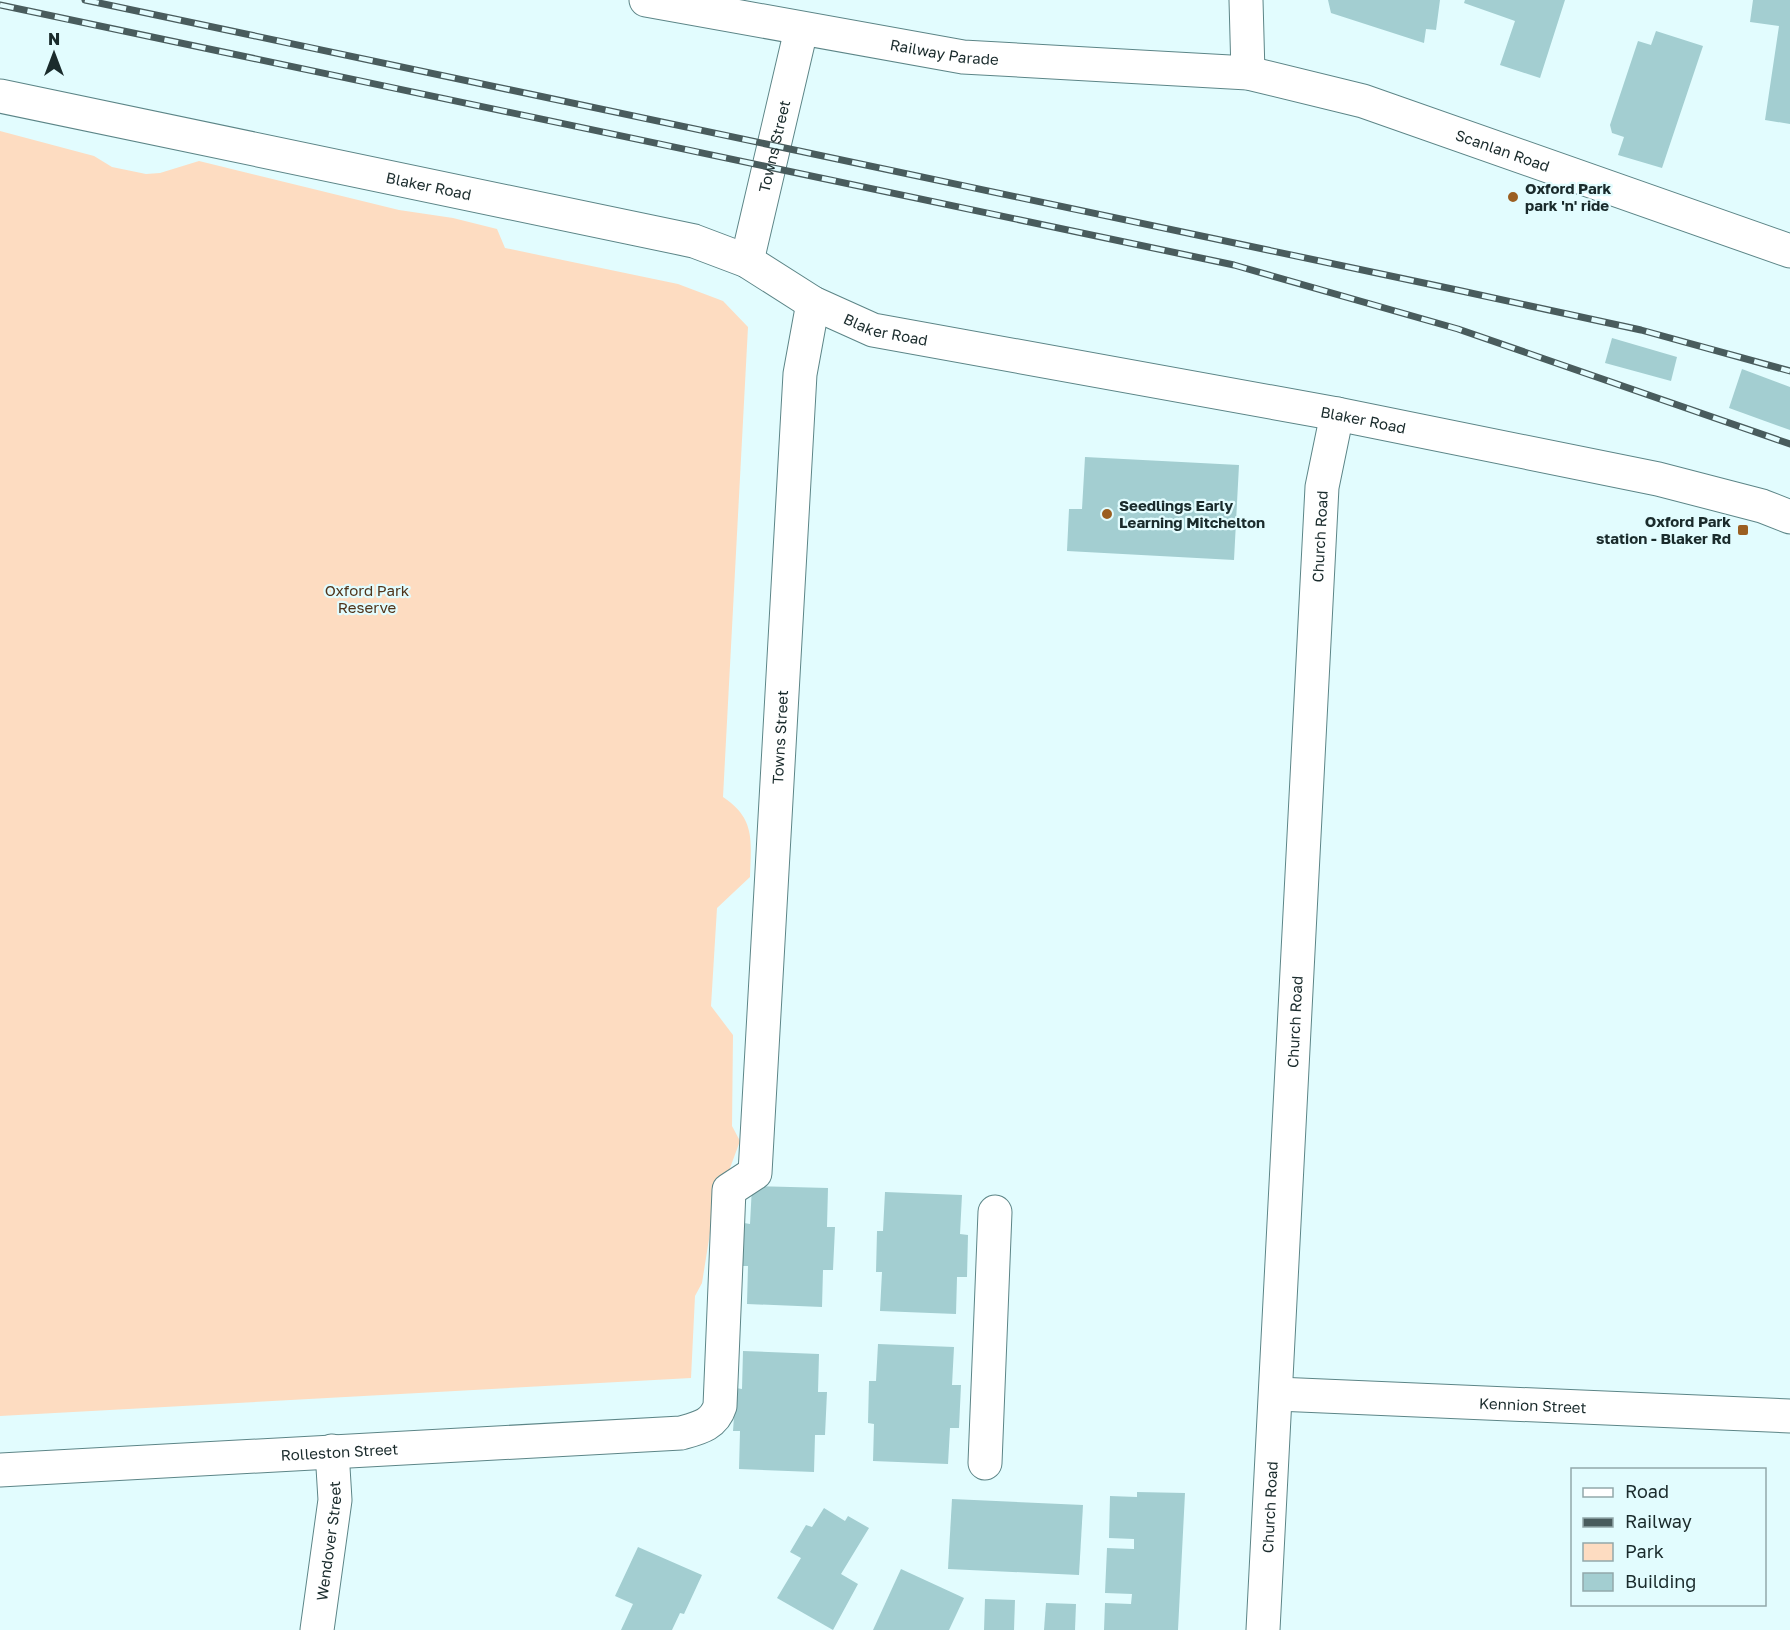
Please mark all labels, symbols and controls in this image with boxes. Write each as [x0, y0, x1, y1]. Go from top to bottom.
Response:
north arrow [24, 24, 84, 84]
text: N [48, 29, 60, 49]
street label: Railway Parade [889, 35, 1000, 68]
street label: Towns Street [754, 98, 793, 194]
street label: Scanlan Road [1453, 125, 1552, 175]
street label: Blaker Road [384, 168, 473, 203]
place label: Oxford Park park 'n' ride [1525, 179, 1611, 214]
marker: Oxford Park park 'n' ride [1506, 190, 1520, 204]
street label: Blaker Road [841, 309, 929, 349]
street label: Blaker Road [1319, 402, 1408, 437]
street label: Church Road [1308, 490, 1331, 583]
place label: Seedlings Early Learning Mitchelton [1119, 496, 1265, 531]
marker: Seedlings Early Learning Mitchelton [1100, 507, 1114, 521]
place label: Oxford Park station - Blaker Rd [1596, 512, 1731, 547]
marker: Oxford Park station - Blaker Rd [1736, 523, 1750, 537]
park label: Oxford Park Reserve [325, 581, 410, 616]
street label: Towns Street [768, 689, 791, 785]
street label: Church Road [1283, 975, 1306, 1068]
street label: Kennion Street [1479, 1394, 1587, 1416]
street label: Rolleston Street [280, 1439, 399, 1464]
street label: Church Road [1258, 1461, 1281, 1554]
legend [1571, 1468, 1766, 1606]
street label: Wendover Street [312, 1480, 345, 1602]
text: Road [1625, 1480, 1669, 1502]
text: Railway [1625, 1510, 1692, 1532]
text: Park [1625, 1540, 1664, 1562]
text: Building [1625, 1570, 1696, 1592]

